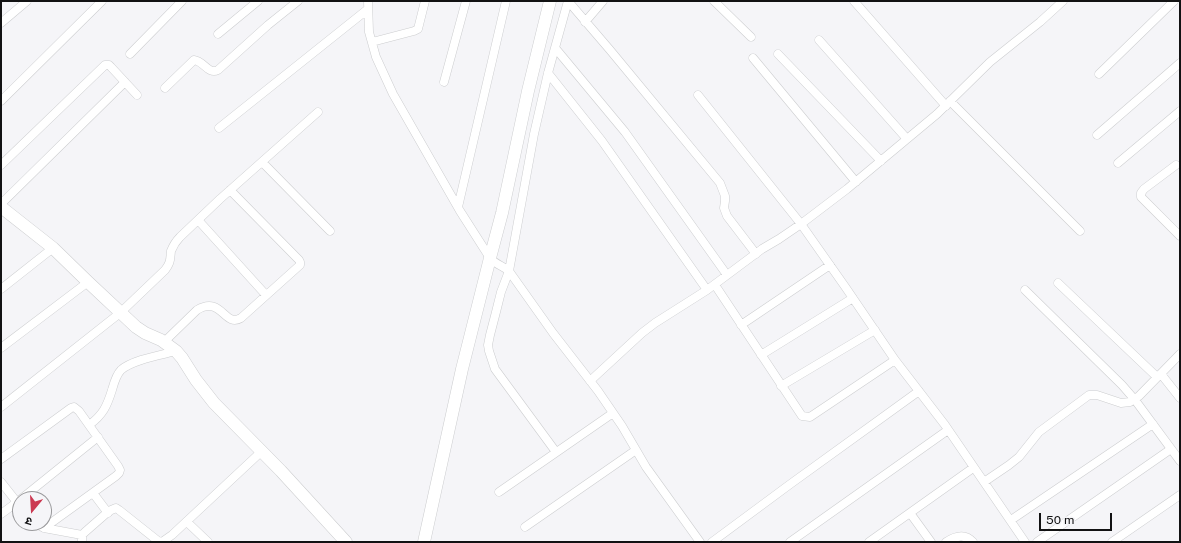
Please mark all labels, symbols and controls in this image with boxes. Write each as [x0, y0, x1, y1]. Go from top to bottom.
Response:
north arrow [12, 491, 52, 531]
scale bar [1041, 505, 1114, 531]
text: 50 m [1046, 513, 1074, 527]
text: उ [24, 515, 34, 528]

